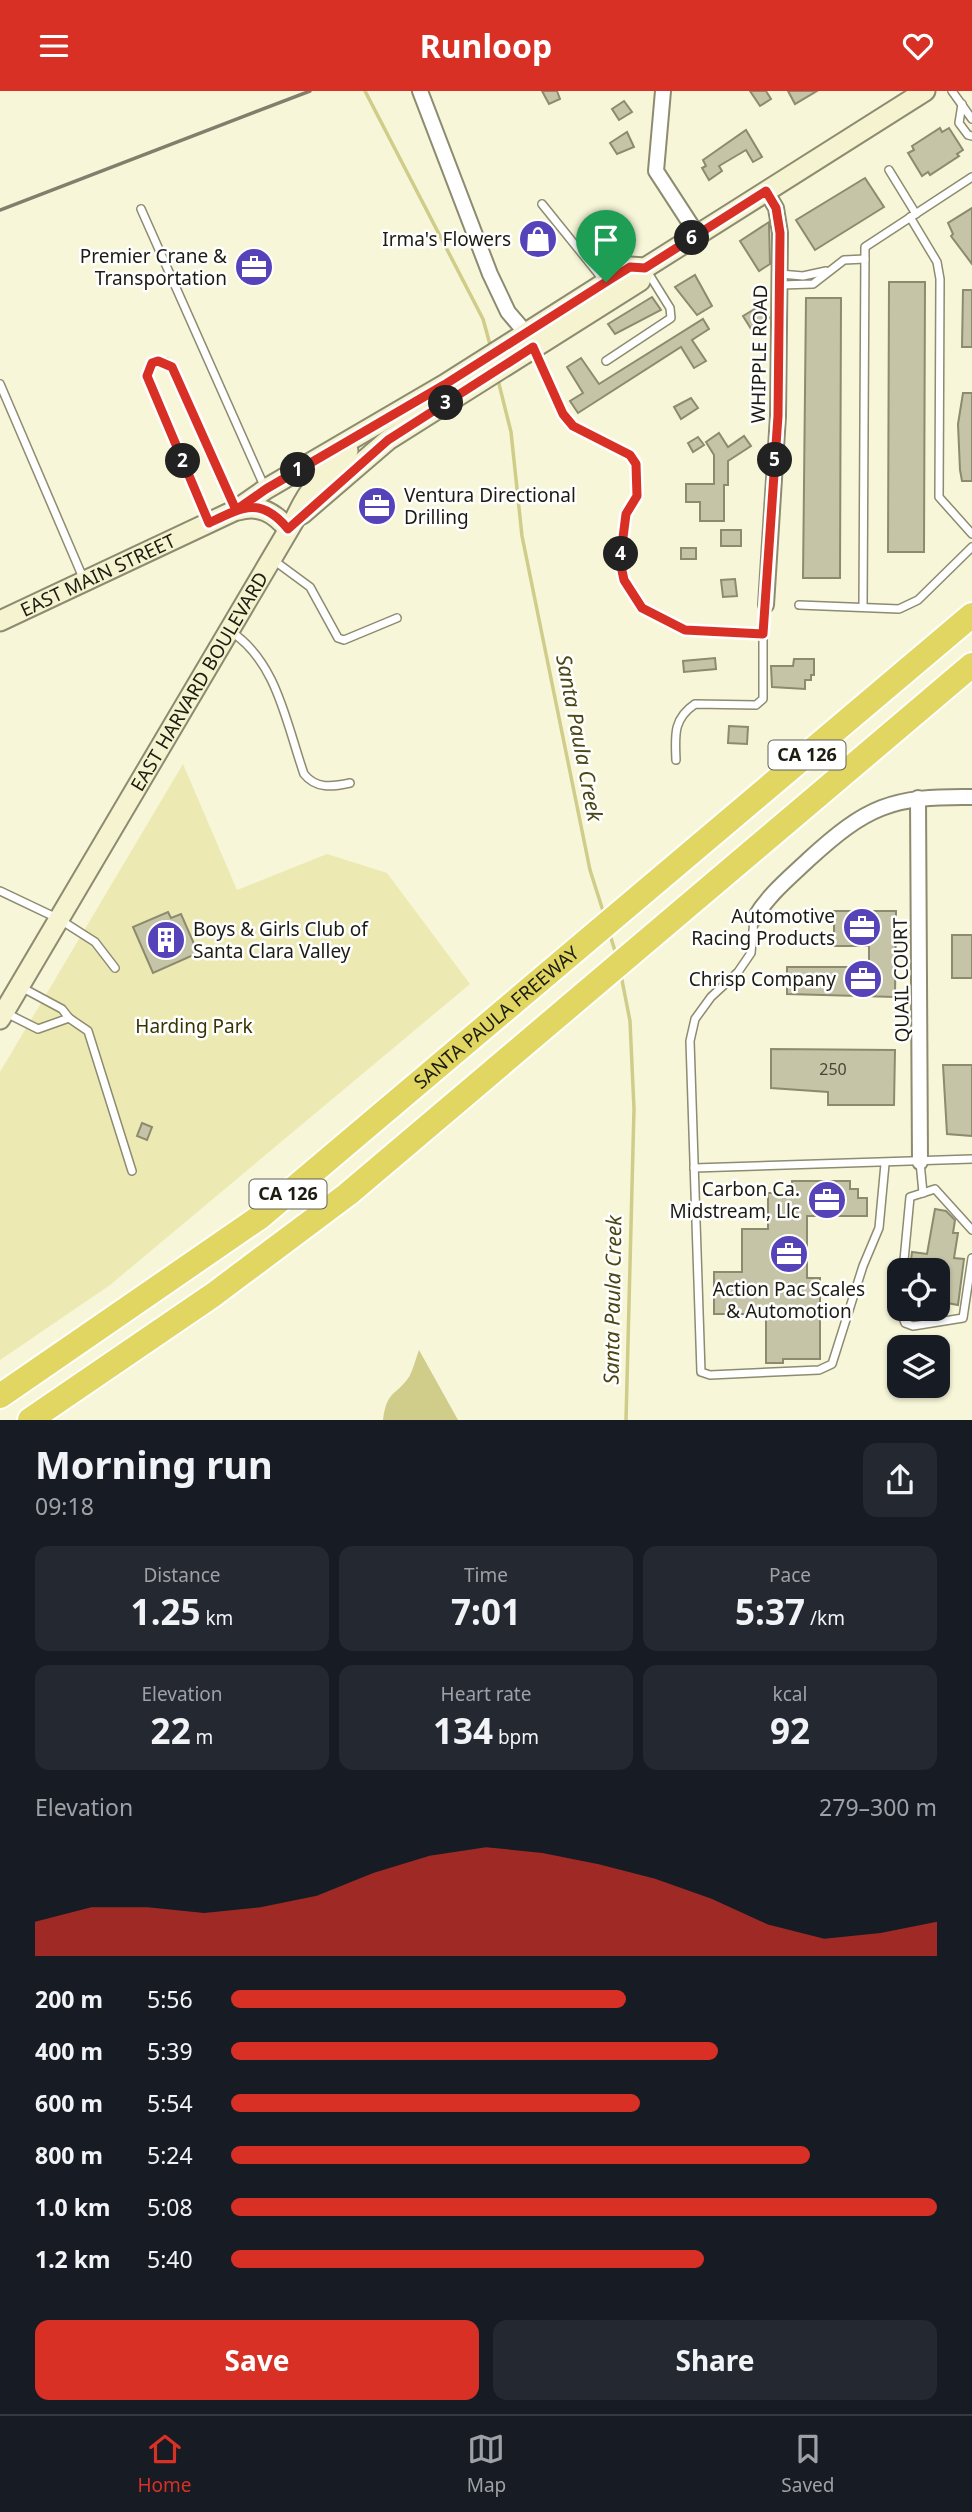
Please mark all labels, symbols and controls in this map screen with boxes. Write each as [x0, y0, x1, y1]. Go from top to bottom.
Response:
text: Runloop [420, 24, 552, 67]
icon: menu [35, 27, 73, 65]
icon: heart [899, 27, 937, 65]
pin [576, 210, 636, 282]
shop icon: Irma's Flowers [517, 218, 559, 260]
icon: arrive [587, 221, 625, 259]
pin: 6 [674, 221, 710, 255]
text: 6 [686, 224, 697, 250]
place label: Irma's Flowers [382, 226, 511, 252]
place label: Premier Crane & Transportation [80, 243, 227, 291]
office icon: Premier Crane & Transportation [233, 246, 275, 288]
street label: WHIPPLE ROAD [745, 284, 773, 424]
pin: 3 [428, 385, 464, 421]
text: 3 [440, 389, 451, 415]
pin: 2 [166, 443, 200, 479]
pin: 5 [758, 443, 792, 477]
text: 5 [769, 446, 780, 472]
text: 2 [177, 447, 188, 473]
pin: 1 [280, 453, 316, 487]
text: 1 [292, 456, 303, 482]
place label: Ventura Directional Drilling [404, 482, 576, 530]
office icon: Ventura Directional Drilling [356, 485, 398, 527]
street label: EAST MAIN STREET [16, 527, 180, 623]
pin: 4 [604, 537, 638, 571]
text: 4 [615, 540, 626, 566]
street label: EAST HARVARD BOULEVARD [124, 567, 274, 796]
water label: Santa Paula Creek [550, 652, 610, 825]
road number: CA 126 [768, 741, 846, 769]
place label: Automotive Racing Products [691, 903, 835, 951]
office icon: Automotive Racing Products [841, 906, 883, 948]
place label: Boys & Girls Club of Santa Clara Valley [193, 916, 369, 964]
street label: QUAIL COURT [887, 917, 915, 1043]
building icon: Boys & Girls Club of Santa Clara Valley [145, 919, 187, 961]
street label: SANTA PAULA FREEWAY [408, 940, 584, 1095]
office icon: Chrisp Company [842, 958, 884, 1000]
place label: Chrisp Company [689, 966, 836, 992]
park label: Harding Park [135, 1013, 253, 1039]
house number: 250 [819, 1058, 847, 1080]
place label: Carbon Ca. Midstream, Llc [670, 1176, 800, 1224]
road number: CA 126 [250, 1179, 326, 1209]
office icon: Carbon Ca. Midstream, Llc [806, 1179, 848, 1221]
water label: Santa Paula Creek [597, 1213, 628, 1385]
office icon: Action Pac Scales & Automotion [768, 1233, 810, 1275]
map controls [887, 1258, 950, 1398]
button: locate [887, 1258, 950, 1321]
place label: Action Pac Scales & Automotion [713, 1276, 865, 1324]
button: layers [887, 1335, 950, 1398]
text: Morning run [35, 1438, 273, 1490]
button: share [863, 1443, 937, 1517]
text: 09:18 [35, 1490, 94, 1522]
text: Distance [144, 1562, 220, 1588]
text: Time [464, 1562, 508, 1588]
text: Pace [769, 1562, 811, 1588]
text: 1.25 [131, 1588, 201, 1635]
text: 7:01 [451, 1588, 521, 1635]
text: 5:37 [735, 1588, 805, 1635]
text: km [201, 1605, 233, 1631]
text: /km [805, 1605, 845, 1631]
text: Elevation [141, 1681, 223, 1707]
text: Heart rate [441, 1681, 531, 1707]
text: kcal [773, 1681, 807, 1707]
text: 22 [151, 1707, 191, 1754]
text: 134 [433, 1707, 493, 1754]
text: 92 [770, 1707, 810, 1754]
text: m [191, 1724, 213, 1750]
text: bpm [493, 1724, 539, 1750]
text: Elevation [35, 1791, 133, 1823]
text: 279–300 m [819, 1791, 937, 1823]
text: 200 m [35, 1983, 103, 2015]
text: 5:56 [147, 1983, 193, 2015]
text: 400 m [35, 2035, 103, 2067]
text: 5:39 [147, 2035, 193, 2067]
text: 600 m [35, 2087, 103, 2119]
text: 5:54 [147, 2087, 193, 2119]
text: 800 m [35, 2139, 103, 2171]
text: 5:24 [147, 2139, 193, 2171]
text: 1.0 km [35, 2191, 110, 2223]
text: 5:08 [147, 2191, 193, 2223]
text: 1.2 km [35, 2243, 110, 2275]
text: 5:40 [147, 2243, 193, 2275]
button: Save [35, 2320, 479, 2400]
button: Share [493, 2320, 937, 2400]
tab: Home [138, 2430, 192, 2498]
tab: Map [467, 2430, 506, 2498]
tab: Saved [781, 2430, 834, 2498]

